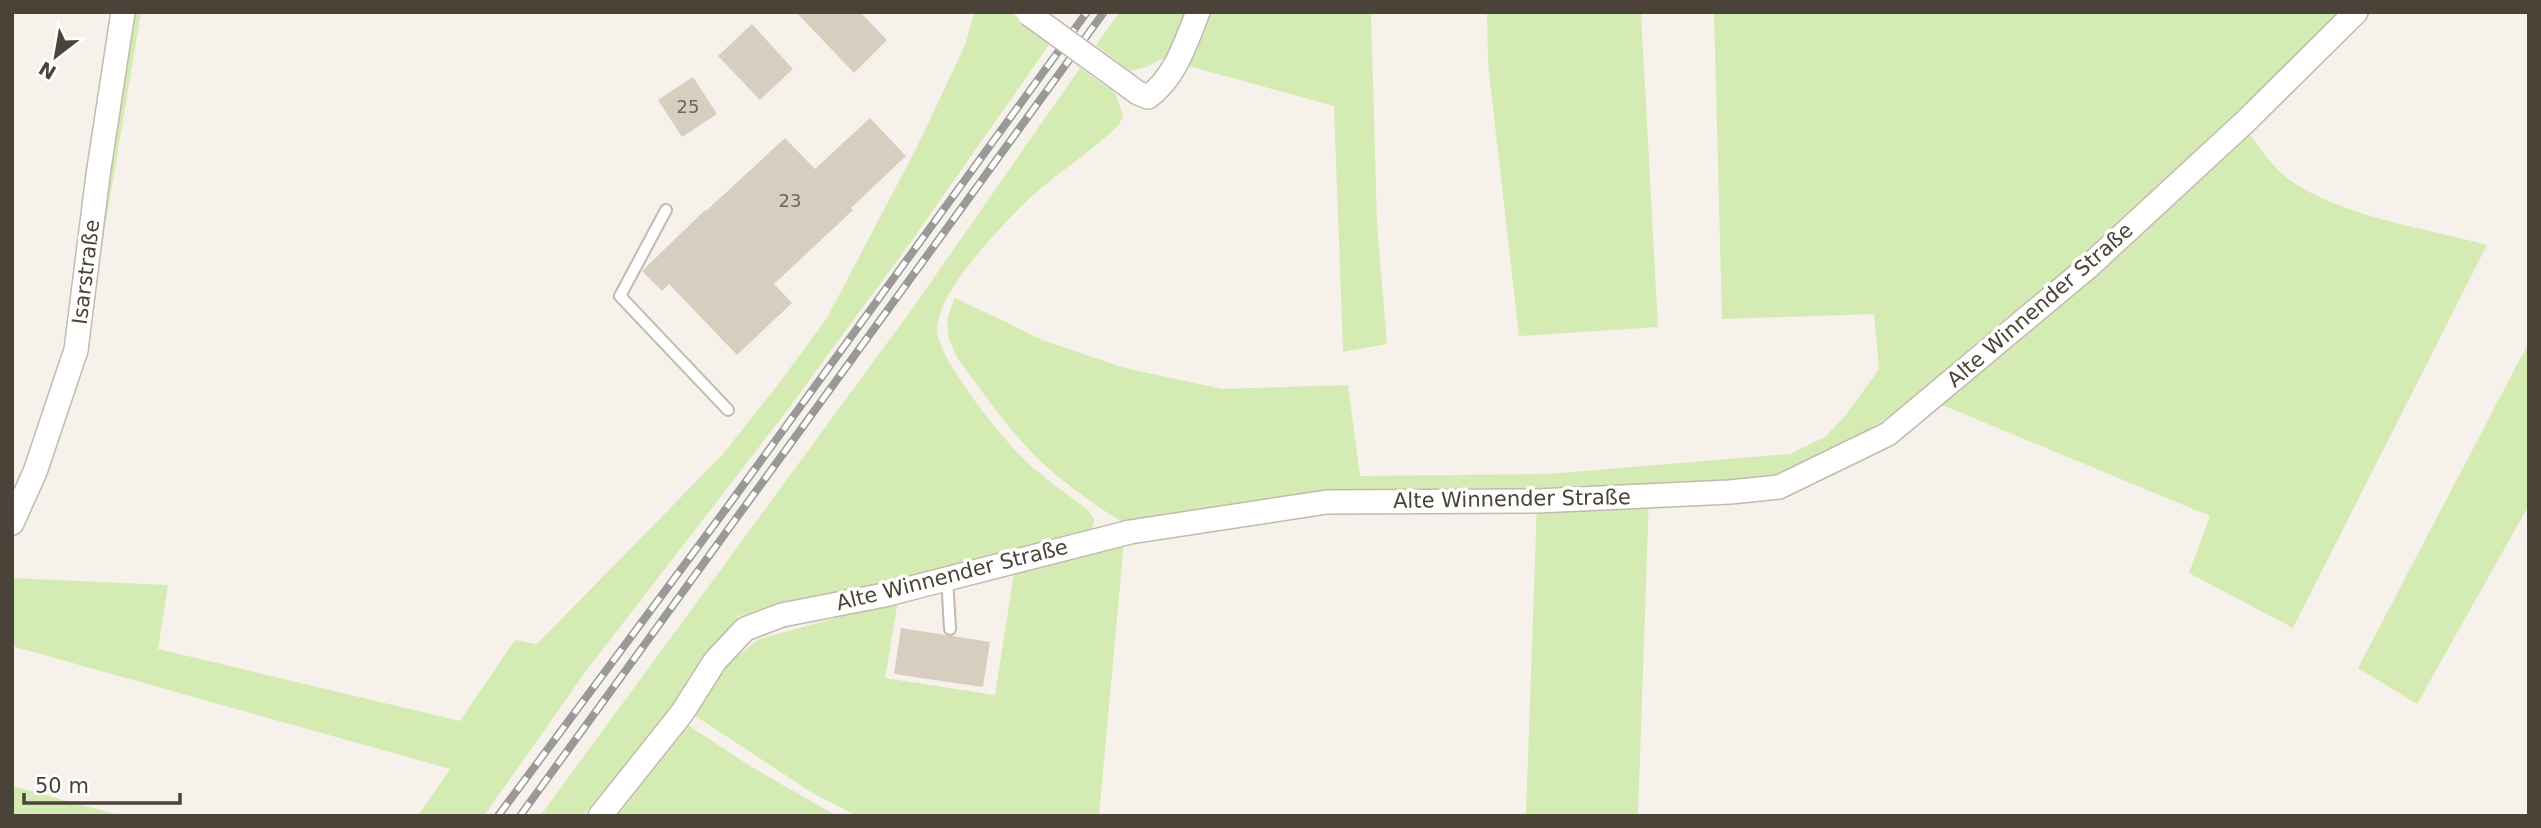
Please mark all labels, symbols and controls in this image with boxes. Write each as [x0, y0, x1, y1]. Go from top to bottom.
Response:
north arrow [21, 21, 91, 91]
text: N [35, 57, 60, 84]
house number: 25 [677, 96, 699, 117]
house number: 23 [779, 190, 801, 211]
street label: Isarstraße [68, 218, 104, 326]
street label: Alte Winnender Straße [1942, 218, 2138, 392]
street label: Alte Winnender Straße [1393, 485, 1631, 513]
street label: Alte Winnender Straße [834, 535, 1070, 615]
scale bar [24, 762, 180, 806]
text: 50 m [35, 774, 89, 798]

